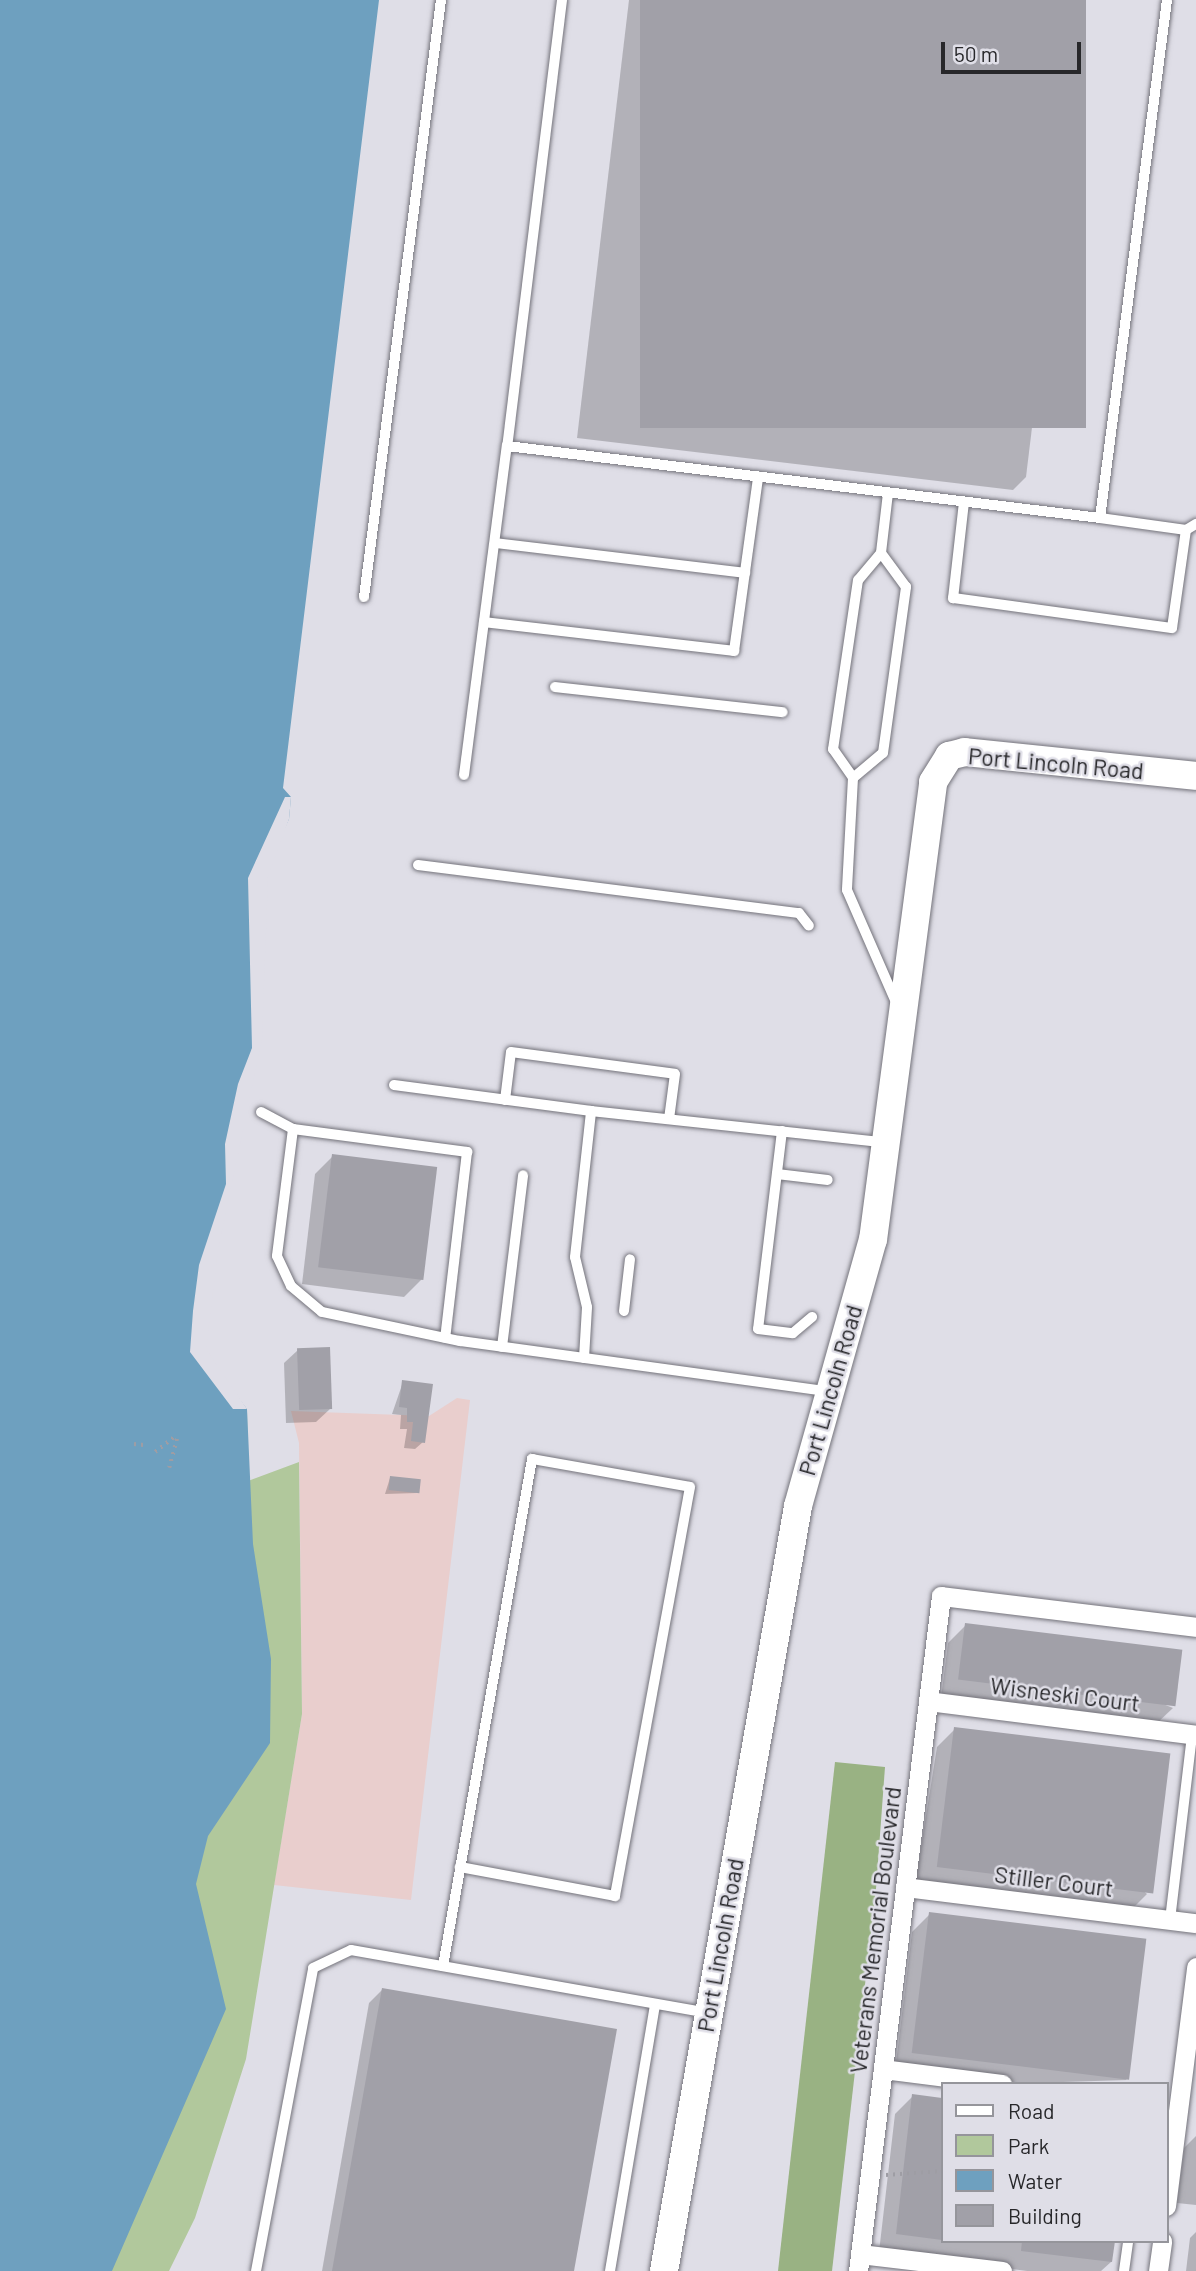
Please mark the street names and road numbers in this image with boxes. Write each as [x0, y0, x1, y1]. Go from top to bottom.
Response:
street label: Port Lincoln Road [967, 742, 1145, 784]
street label: Port Lincoln Road [792, 1302, 868, 1478]
street label: Wisneski Court [989, 1671, 1141, 1717]
street label: Veterans Memorial Boulevard [844, 1785, 906, 2075]
street label: Port Lincoln Road [691, 1856, 749, 2034]
street label: Stiller Court [993, 1860, 1115, 1902]

